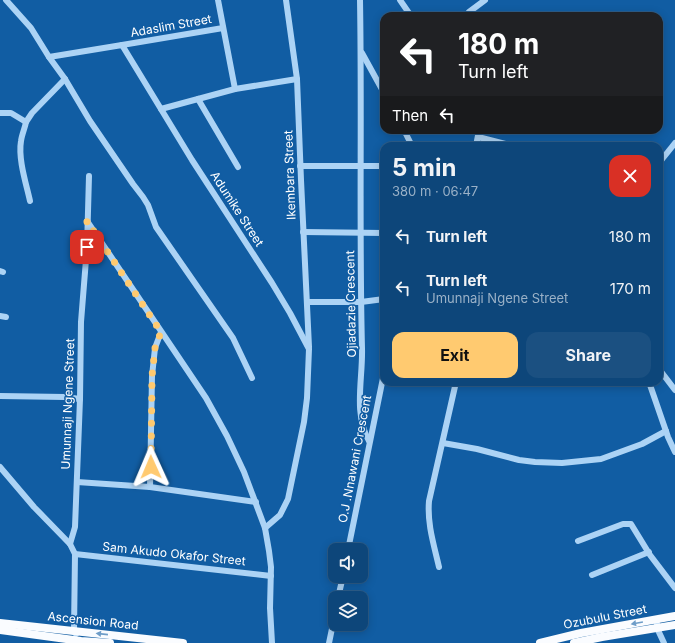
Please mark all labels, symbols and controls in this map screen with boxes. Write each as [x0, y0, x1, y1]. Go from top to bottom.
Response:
street label: Adaslim Street [129, 11, 213, 40]
text: 180 m [458, 27, 539, 61]
icon: left [392, 28, 444, 80]
text: Turn left [458, 61, 528, 82]
icon: left [436, 104, 458, 126]
text: Then [392, 106, 428, 125]
street label: Ikembara Street [280, 130, 299, 220]
text: 5 min [392, 153, 456, 182]
button: close [609, 155, 651, 197]
street label: Adumike Street [208, 168, 267, 249]
text: 380 m · 06:47 [392, 183, 478, 199]
icon: left [392, 225, 414, 247]
text: Turn left [426, 227, 487, 246]
text: 180 m [609, 227, 651, 246]
pin [70, 230, 104, 264]
icon: arrive [76, 236, 98, 258]
street label: Ojiadazie Crescent [342, 250, 359, 358]
text: Turn left [426, 271, 487, 290]
icon: left [392, 277, 414, 299]
text: 170 m [610, 279, 651, 298]
text: Umunnaji Ngene Street [426, 290, 568, 306]
button: Exit [392, 332, 518, 378]
button: Share [526, 332, 651, 378]
street label: Umunnaji Ngene Street [58, 338, 77, 470]
street label: O.J .Nnawani Crescent [335, 394, 374, 524]
position arrow [130, 446, 172, 488]
street label: Sam Akudo Okafor Street [102, 539, 246, 568]
map controls [328, 543, 368, 631]
button: sound [328, 543, 368, 583]
button: layers [328, 591, 368, 631]
street label: Ozubulu Street [562, 601, 648, 632]
street label: Ascension Road [47, 608, 139, 633]
one-way arrow [630, 620, 643, 626]
one-way arrow [96, 631, 108, 637]

